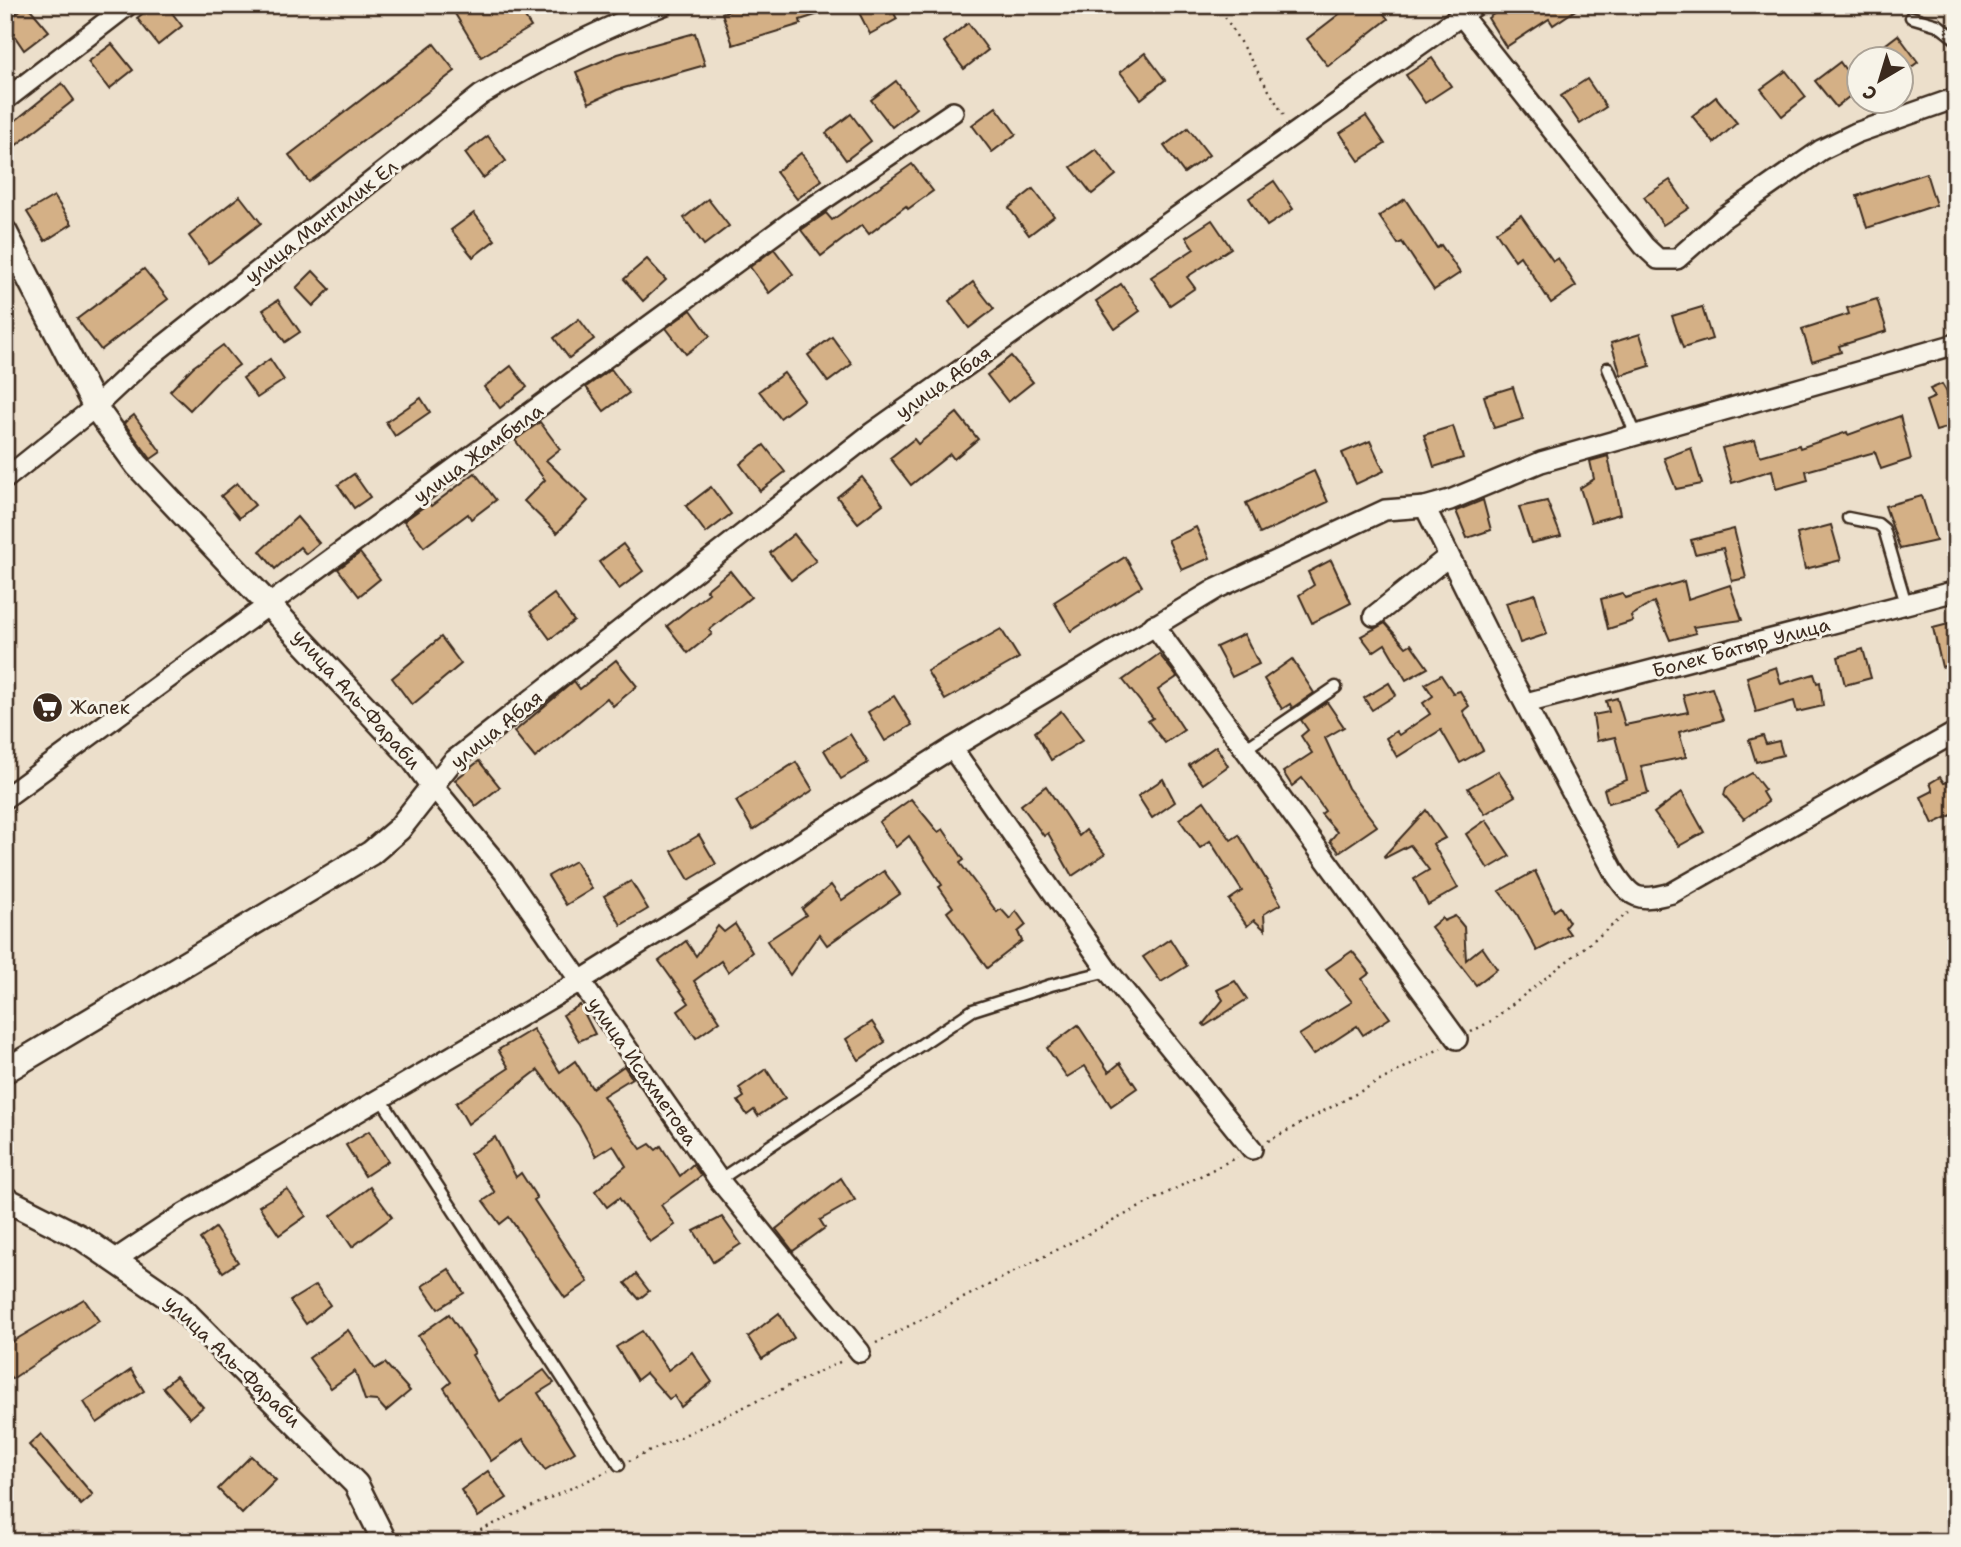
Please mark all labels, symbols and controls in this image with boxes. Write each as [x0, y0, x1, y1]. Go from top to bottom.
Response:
north arrow [1846, 46, 1916, 116]
text: С [1858, 80, 1882, 106]
street label: улица Мангилик Ел [240, 154, 403, 289]
street label: улица Абая [891, 340, 996, 425]
street label: улица Жамбыла [408, 398, 548, 509]
street label: Болек Батыр Улица [1650, 612, 1833, 683]
street label: улица Аль-Фараби [287, 624, 426, 775]
street label: улица Абая [445, 685, 547, 774]
supermarket icon: Жапек [30, 690, 64, 724]
place label: Жапек [70, 695, 130, 720]
street label: улица Исахметова [582, 992, 703, 1151]
street label: улица Аль-Фараби [159, 1290, 306, 1433]

